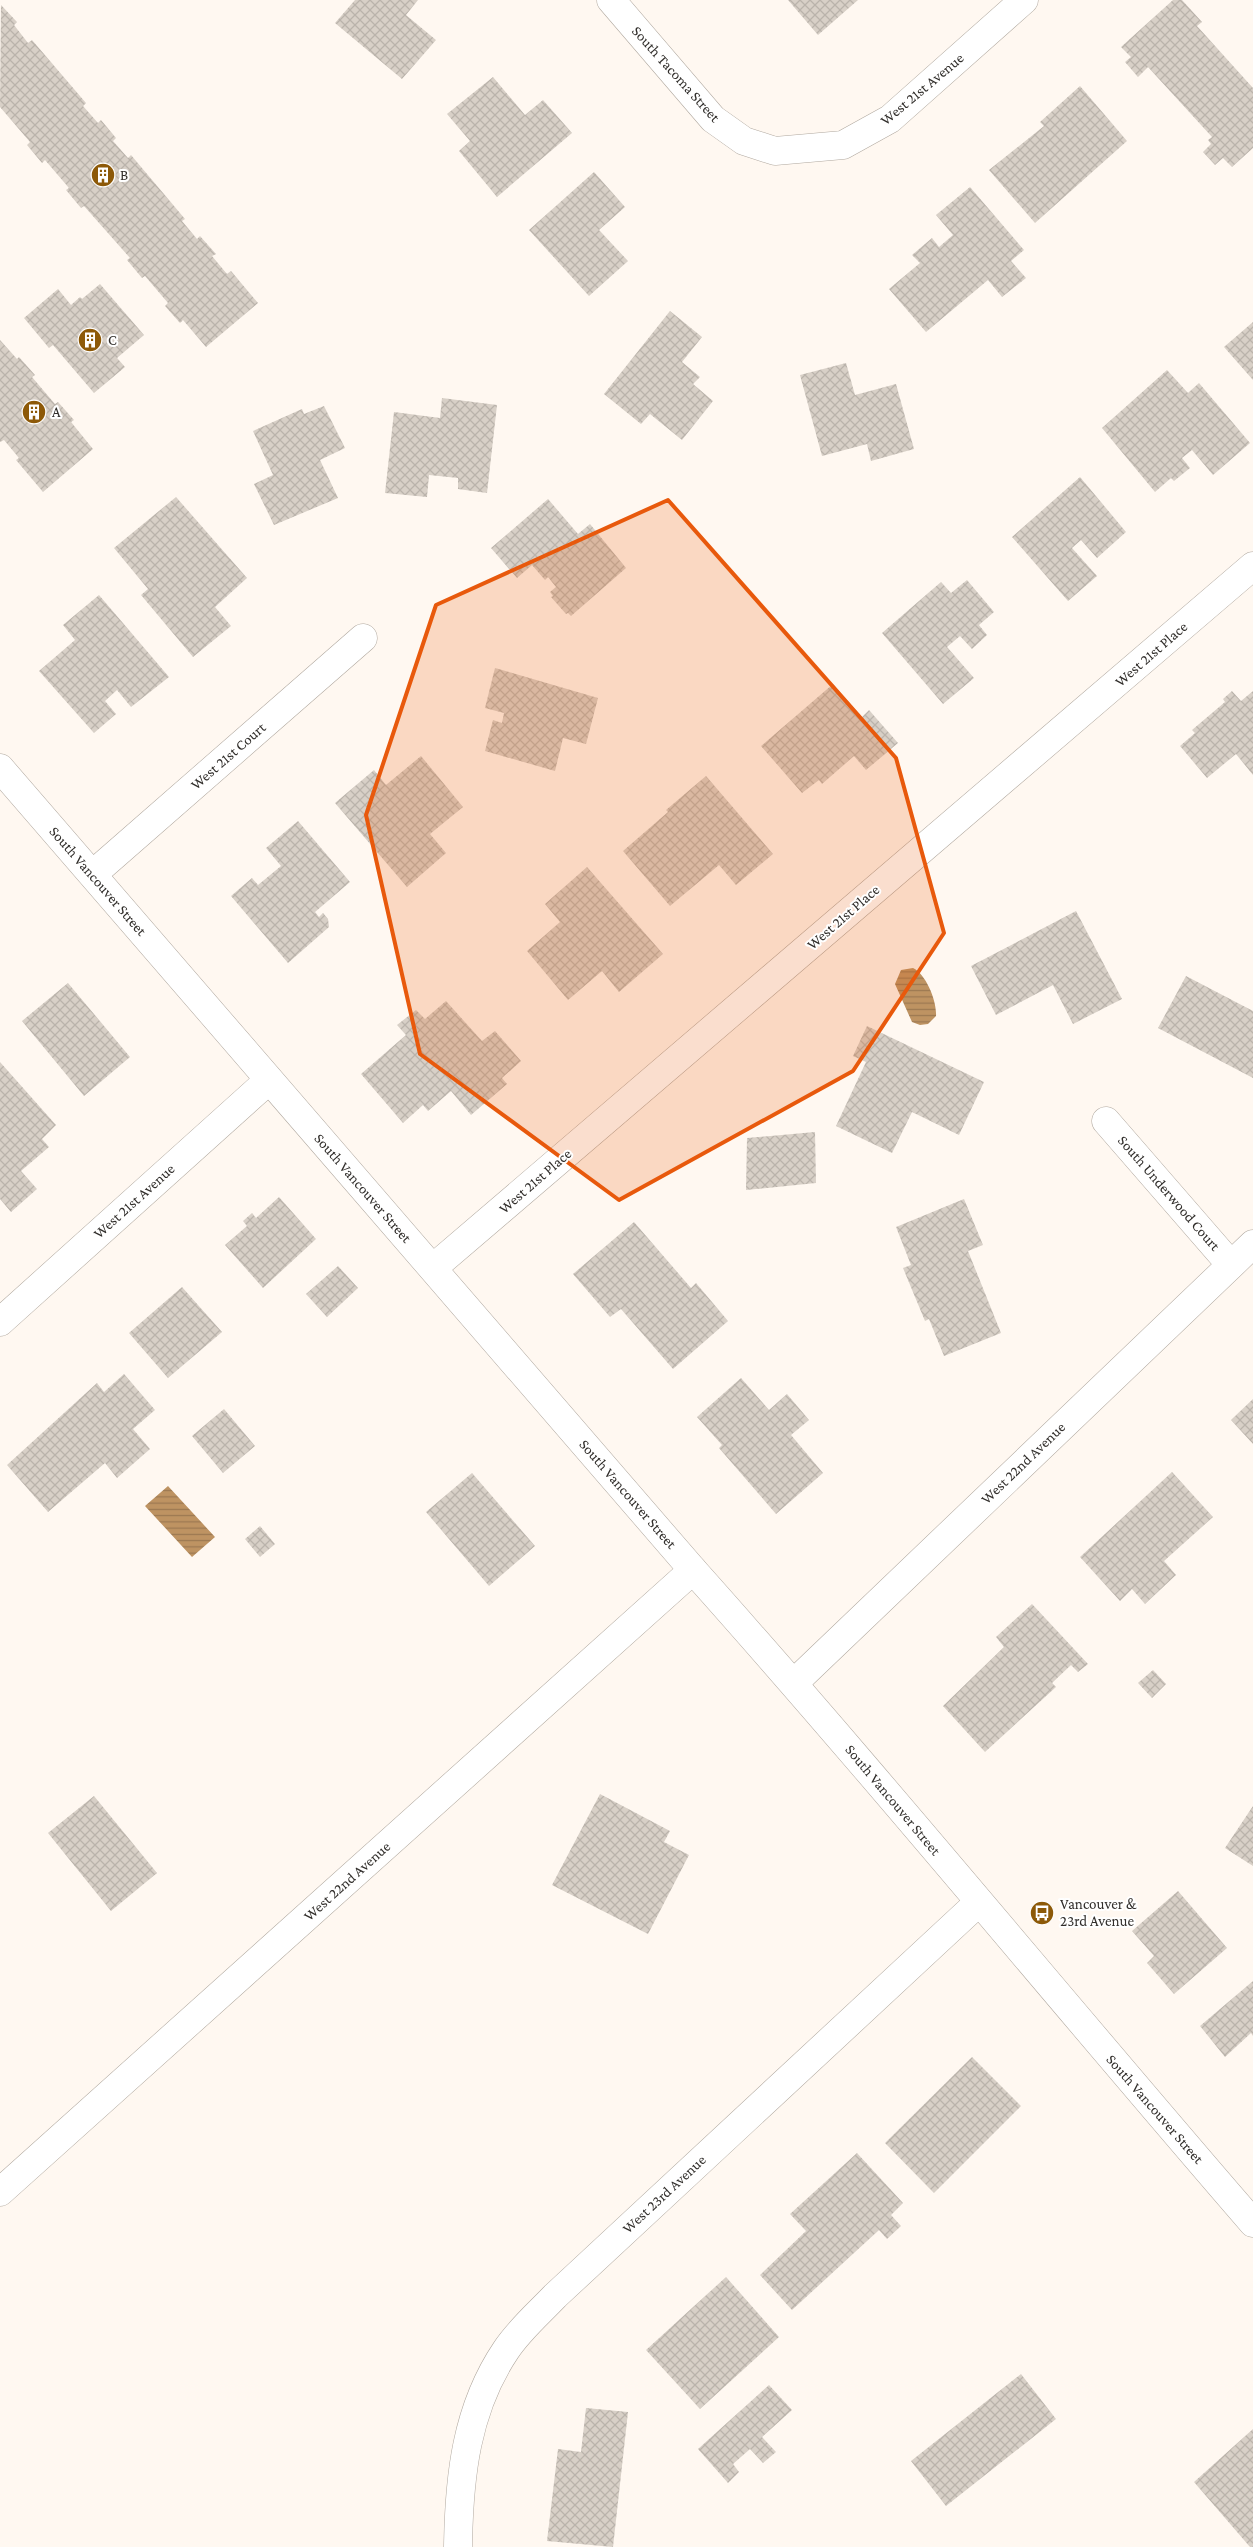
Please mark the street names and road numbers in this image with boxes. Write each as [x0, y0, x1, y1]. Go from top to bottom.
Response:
street label: South Tacoma Street [629, 23, 724, 126]
street label: West 21st Avenue [877, 49, 967, 128]
street label: West 21st Place [1112, 618, 1191, 690]
street label: West 21st Court [187, 719, 269, 793]
street label: South Vancouver Street [46, 823, 150, 940]
street label: West 21st Place [804, 881, 883, 953]
street label: South Vancouver Street [311, 1130, 415, 1247]
street label: South Underwood Court [1115, 1132, 1224, 1254]
street label: West 21st Place [496, 1145, 575, 1217]
street label: West 21st Avenue [90, 1160, 178, 1242]
street label: West 22nd Avenue [978, 1419, 1069, 1507]
street label: South Vancouver Street [576, 1436, 680, 1553]
street label: South Vancouver Street [842, 1741, 945, 1859]
street label: West 22nd Avenue [301, 1838, 394, 1924]
street label: South Vancouver Street [1103, 2051, 1207, 2168]
street label: West 23rd Avenue [619, 2151, 709, 2237]

